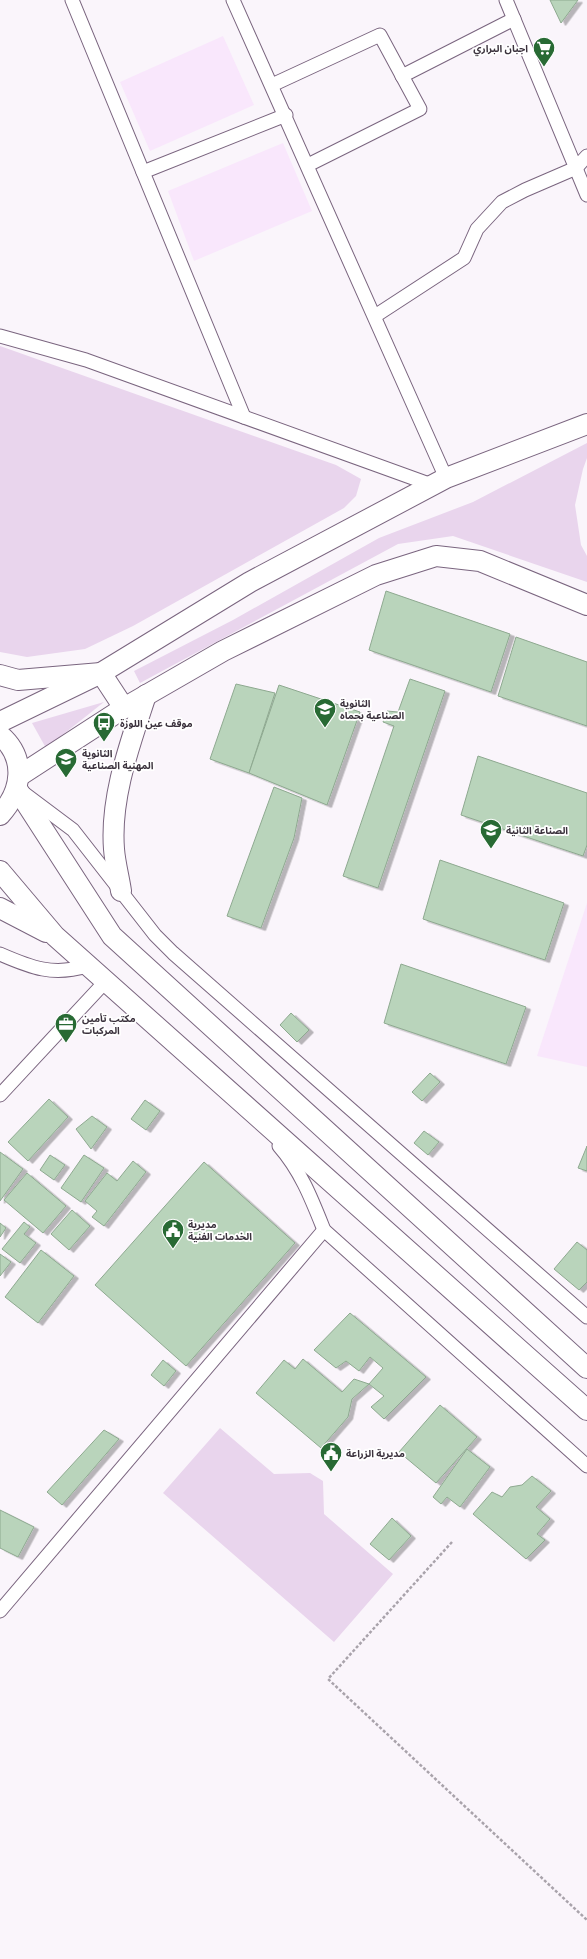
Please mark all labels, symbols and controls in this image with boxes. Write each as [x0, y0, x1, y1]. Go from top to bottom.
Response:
supermarket icon: اجبان البراري [531, 35, 557, 68]
place label: اجبان البراري [473, 43, 528, 57]
school or university icon: الثانوية الصناعية بحماه [312, 696, 338, 729]
place label: الثانوية الصناعية بحماه [340, 698, 404, 722]
bus stop icon: موقف عين اللوزة [91, 710, 117, 743]
place label: موقف عين اللوزة [120, 718, 193, 730]
school or university icon: الثانوية المهنية الصناعية [53, 746, 79, 779]
place label: الثانوية المهنية الصناعية [82, 748, 154, 772]
school or university icon: الصناعة الثانية [478, 817, 504, 850]
place label: الصناعة الثانية [506, 825, 568, 837]
office icon: مكتب تأمين المركبات [53, 1011, 79, 1044]
place label: مكتب تأمين المركبات [82, 1013, 136, 1037]
public building icon: مديرية الخدمات الفنية [160, 1217, 186, 1250]
place label: مديرية الخدمات الفنية [188, 1219, 252, 1243]
public building icon: مديرية الزراعة [318, 1440, 344, 1473]
place label: مديرية الزراعة [346, 1448, 405, 1460]

